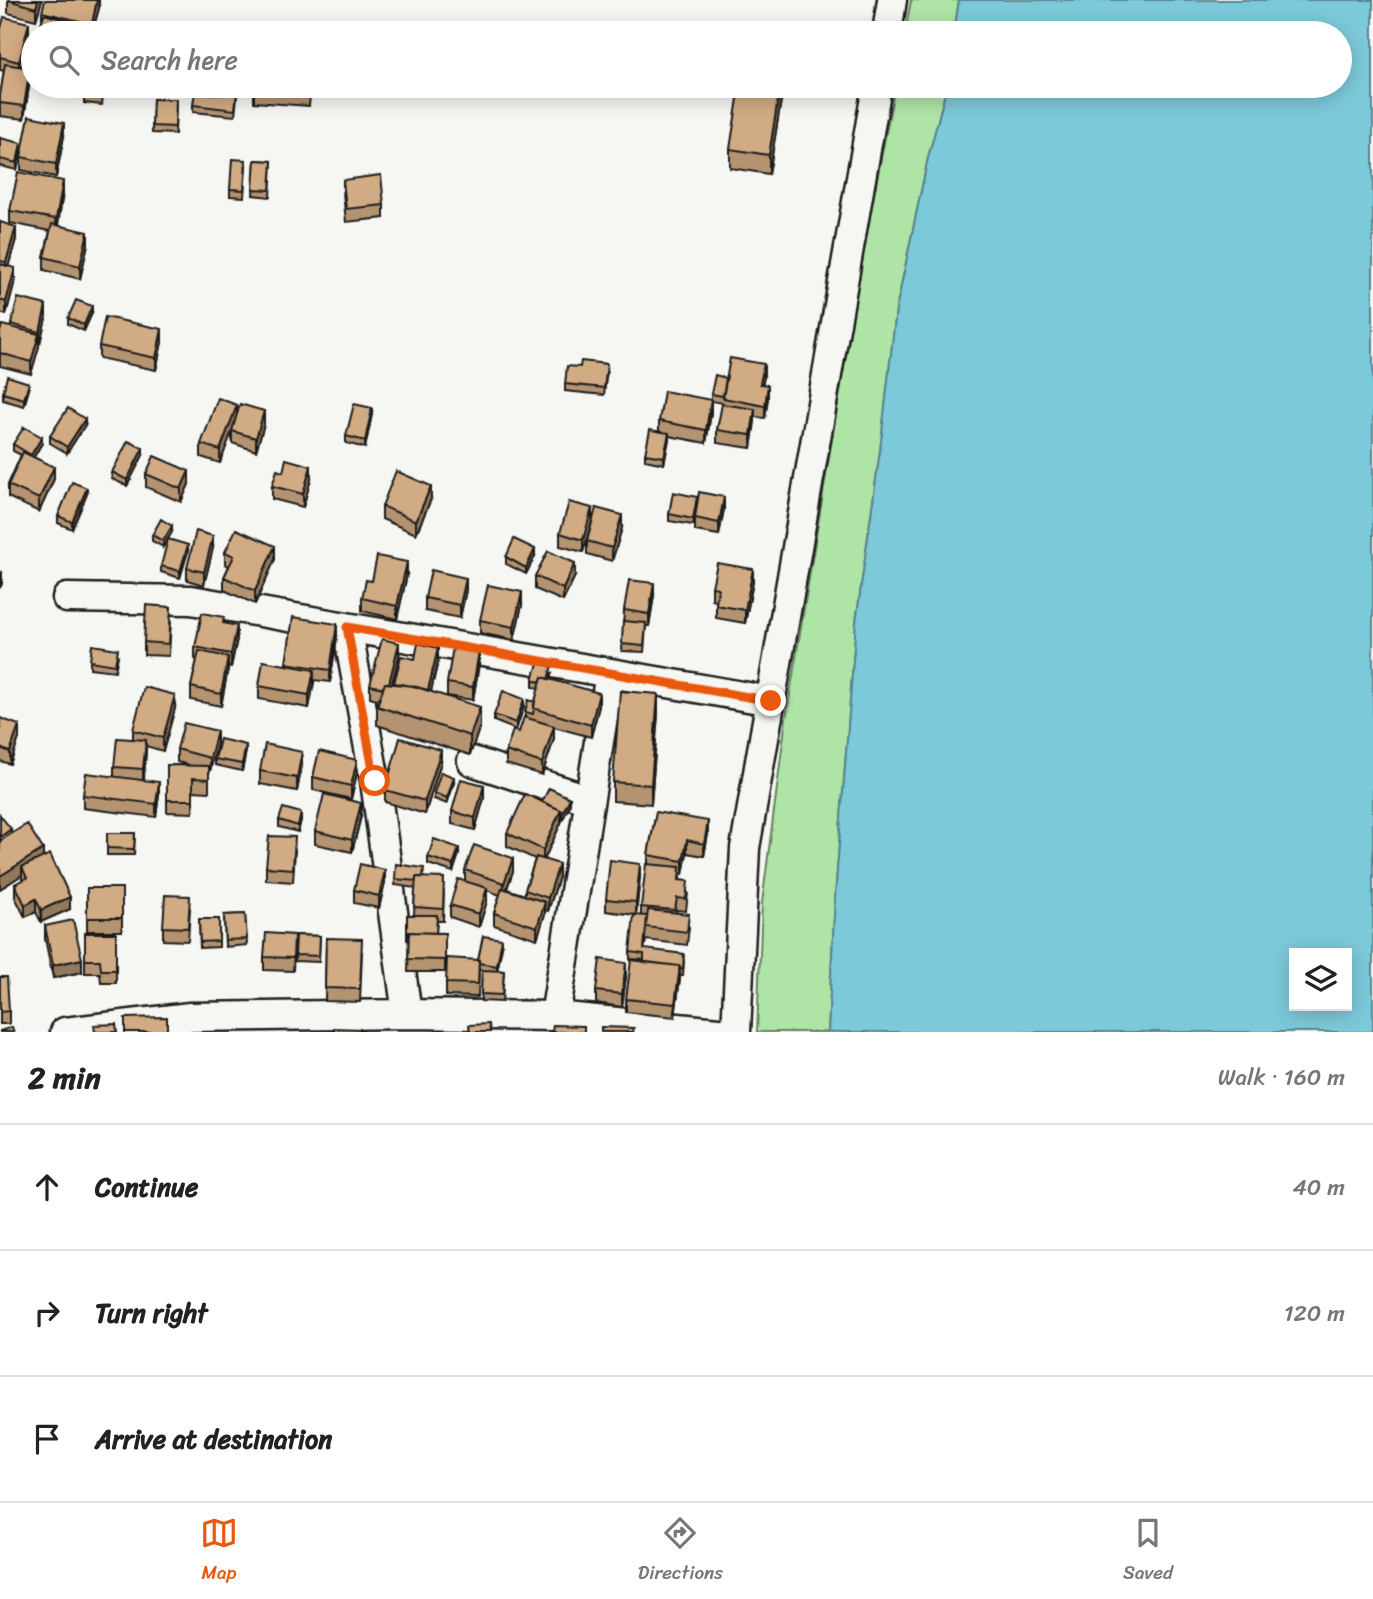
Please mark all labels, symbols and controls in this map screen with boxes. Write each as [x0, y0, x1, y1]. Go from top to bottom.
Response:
search box [21, 21, 1352, 98]
text: Search here [101, 37, 238, 83]
icon: search [45, 41, 83, 79]
route end [755, 685, 786, 716]
route start [359, 765, 390, 796]
map controls [1289, 948, 1352, 1011]
button: layers [1289, 948, 1352, 1011]
text: 2 min [28, 1051, 101, 1105]
text: Walk · 160 m [1218, 1057, 1345, 1098]
text: Continue [95, 1164, 198, 1210]
text: 40 m [1292, 1167, 1345, 1208]
icon: ahead [28, 1168, 66, 1206]
text: Turn right [95, 1290, 208, 1336]
text: 120 m [1284, 1293, 1345, 1334]
icon: right [28, 1294, 66, 1332]
text: Arrive at destination [95, 1416, 332, 1462]
icon: arrive [28, 1420, 66, 1458]
tab: Map [200, 1514, 238, 1589]
tab: Directions [638, 1514, 723, 1589]
tab: Saved [1123, 1514, 1173, 1589]

